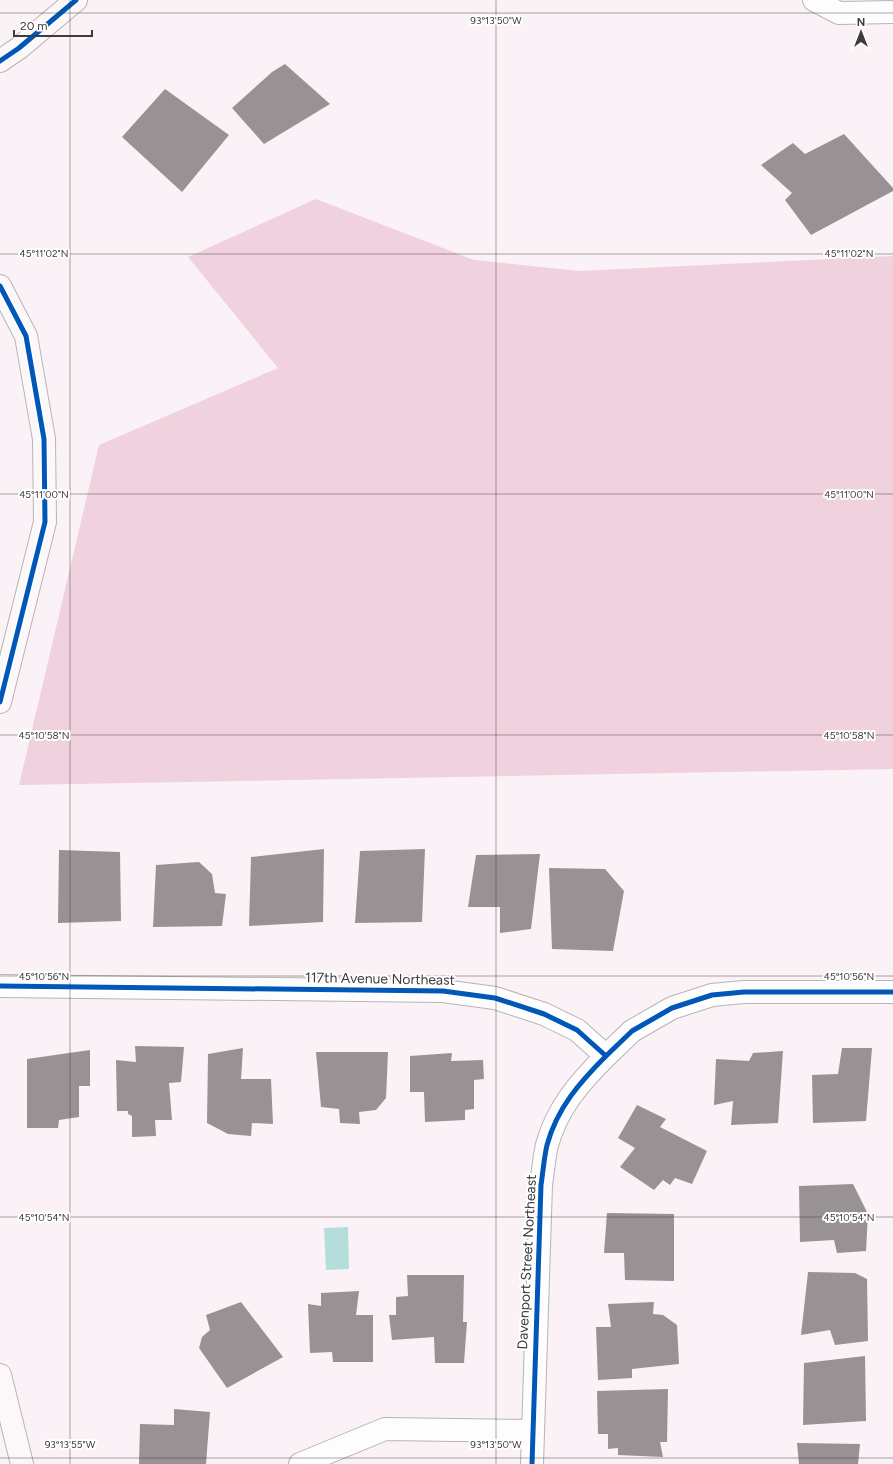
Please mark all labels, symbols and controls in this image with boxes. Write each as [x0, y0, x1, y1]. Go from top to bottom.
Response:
scale bar [14, 12, 92, 38]
north arrow [841, 12, 881, 52]
text: 93°13'50"W [470, 14, 522, 27]
text: N [857, 16, 865, 29]
text: 20 m [20, 19, 48, 33]
text: 45°11'02"N [20, 247, 68, 260]
text: 45°11'02"N [825, 247, 873, 260]
text: 45°11'00"N [19, 488, 69, 501]
text: 45°11'00"N [824, 488, 874, 501]
text: 45°10'58"N [18, 729, 70, 742]
text: 45°10'58"N [823, 729, 875, 742]
street label: 117th Avenue Northeast [305, 969, 455, 989]
text: 45°10'56"N [19, 970, 69, 983]
text: 45°10'56"N [824, 970, 874, 983]
street label: Davenport Street Northeast [514, 1174, 540, 1350]
text: 45°10'54"N [18, 1211, 70, 1224]
text: 45°10'54"N [823, 1211, 875, 1224]
text: 93°13'55"W [45, 1438, 96, 1451]
text: 93°13'50"W [470, 1438, 522, 1451]

